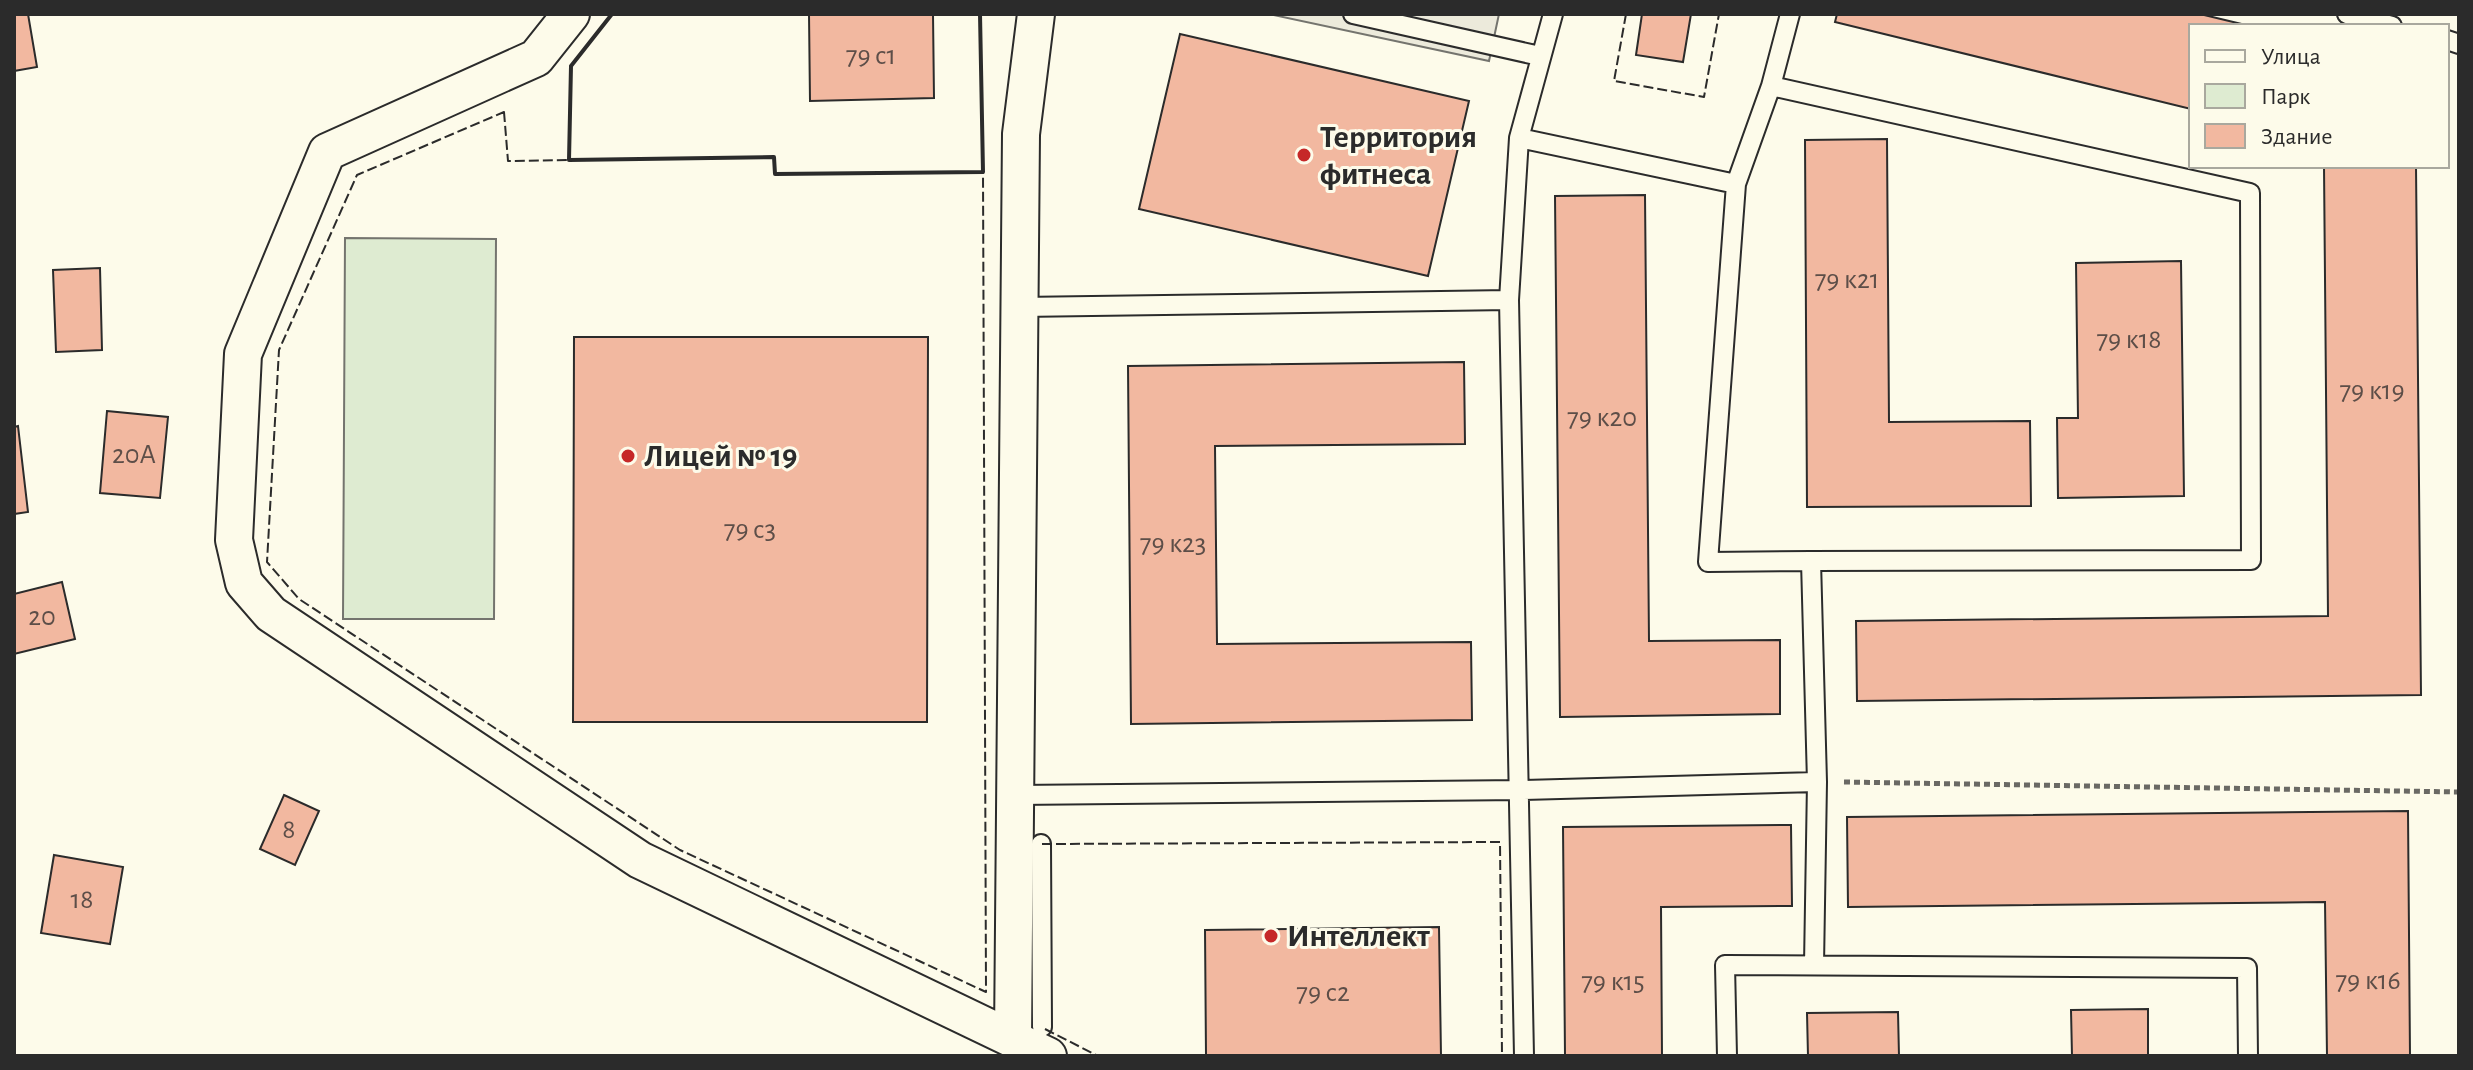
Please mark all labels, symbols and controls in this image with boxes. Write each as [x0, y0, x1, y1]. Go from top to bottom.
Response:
legend [2189, 24, 2449, 168]
house number: 79 с1 [846, 42, 896, 70]
text: Улица [2261, 45, 2321, 69]
text: Парк [2261, 85, 2310, 109]
place label: Территория фитнеса [1320, 121, 1477, 190]
text: Здание [2261, 125, 2332, 149]
marker: Территория фитнеса [1295, 146, 1313, 164]
house number: 79 к21 [1815, 266, 1879, 294]
house number: 79 к18 [2096, 326, 2162, 354]
house number: 79 к19 [2339, 377, 2405, 405]
house number: 79 к20 [1567, 404, 1637, 432]
place label: Лицей № 19 [644, 440, 798, 472]
house number: 20А [112, 441, 156, 469]
marker: Лицей № 19 [619, 447, 637, 465]
house number: 79 с3 [724, 516, 776, 544]
house number: 79 к23 [1140, 530, 1206, 558]
house number: 20 [28, 603, 56, 631]
house number: 8 [282, 816, 296, 844]
house number: 18 [71, 886, 93, 914]
place label: Интеллект [1287, 920, 1430, 952]
marker: Интеллект [1262, 927, 1280, 945]
house number: 79 к16 [2335, 967, 2401, 995]
house number: 79 к15 [1581, 968, 1645, 996]
house number: 79 с2 [1296, 979, 1350, 1007]

